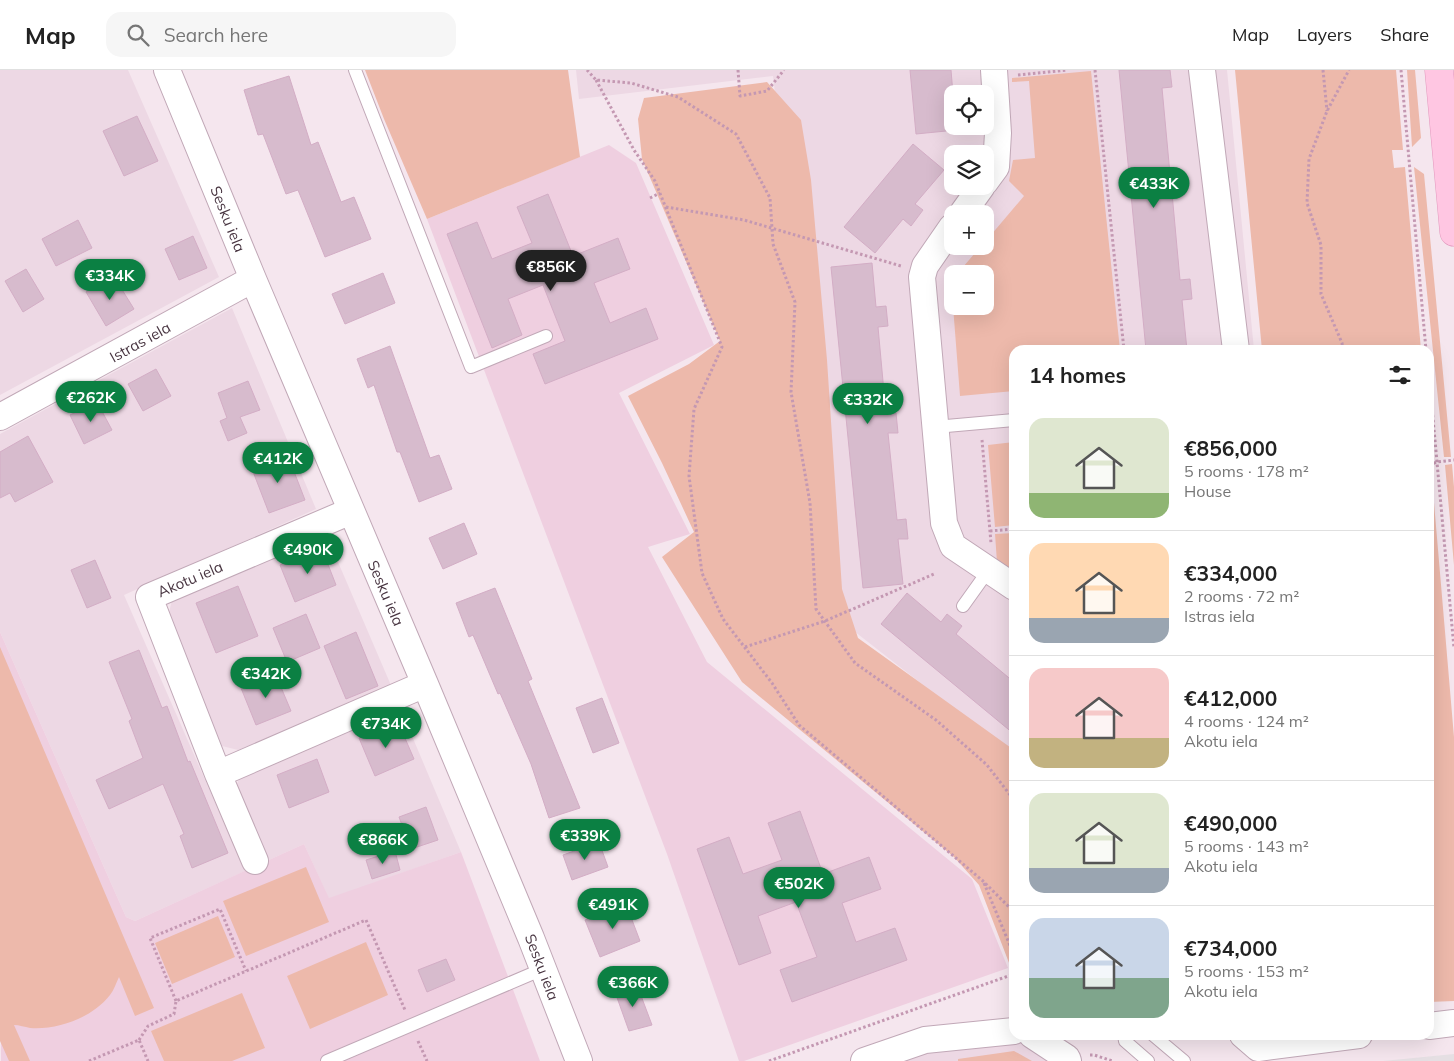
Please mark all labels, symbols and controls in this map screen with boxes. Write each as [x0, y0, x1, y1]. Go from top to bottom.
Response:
search box [106, 12, 456, 57]
text: Map [25, 20, 76, 50]
icon: search [124, 21, 152, 49]
text: Search here [164, 23, 268, 47]
text: Map [1232, 23, 1269, 46]
text: Layers [1297, 23, 1352, 46]
text: Share [1380, 23, 1429, 46]
map controls [944, 85, 994, 315]
button: locate [944, 85, 994, 135]
button: layers [944, 145, 994, 195]
pin: €433K [1119, 166, 1189, 209]
text: €433K [1129, 173, 1179, 193]
street label: Sesku iela [206, 183, 250, 255]
button: + [944, 205, 994, 255]
pin: €856K [516, 250, 586, 292]
text: €856K [526, 256, 576, 276]
pin: €334K [75, 258, 145, 301]
text: €334K [85, 265, 135, 285]
button: − [944, 265, 994, 315]
street label: Istras iela [106, 318, 174, 366]
icon: filters [1386, 361, 1414, 389]
text: 14 homes [1029, 362, 1126, 388]
pin: €262K [56, 380, 126, 423]
pin: €332K [833, 382, 903, 425]
text: €262K [66, 387, 116, 407]
text: €332K [843, 389, 893, 409]
text: €856,000 [1184, 435, 1277, 461]
icon: home [1069, 438, 1129, 498]
pin: €412K [243, 442, 313, 484]
text: €412K [253, 448, 303, 468]
text: 5 rooms · 178 m² [1184, 461, 1309, 481]
text: House [1184, 481, 1231, 501]
pin: €490K [273, 532, 343, 575]
text: €490K [283, 539, 333, 559]
street label: Akotu iela [154, 557, 226, 601]
street label: Sesku iela [364, 557, 408, 629]
text: €334,000 [1184, 560, 1277, 586]
icon: home [1069, 563, 1129, 623]
text: 2 rooms · 72 m² [1184, 586, 1299, 606]
text: Istras iela [1184, 606, 1255, 626]
pin: €342K [231, 656, 301, 699]
text: €342K [241, 663, 291, 683]
text: €412,000 [1184, 685, 1277, 711]
icon: home [1069, 688, 1129, 748]
pin: €734K [351, 706, 421, 749]
text: 4 rooms · 124 m² [1184, 711, 1309, 731]
text: €734K [361, 713, 411, 733]
text: Akotu iela [1184, 731, 1258, 751]
text: €490,000 [1184, 810, 1277, 836]
icon: home [1069, 813, 1129, 873]
pin: €339K [550, 818, 620, 861]
pin: €866K [348, 822, 418, 865]
text: €339K [560, 825, 610, 845]
text: €866K [358, 829, 408, 849]
text: 5 rooms · 143 m² [1184, 836, 1309, 856]
text: Akotu iela [1184, 856, 1258, 876]
pin: €502K [764, 866, 834, 909]
text: €502K [774, 873, 824, 893]
pin: €491K [578, 888, 648, 930]
text: €491K [588, 894, 638, 914]
street label: Sesku iela [521, 931, 563, 1003]
text: €734,000 [1184, 935, 1277, 961]
icon: home [1069, 938, 1129, 998]
text: 5 rooms · 153 m² [1184, 961, 1309, 981]
pin: €366K [598, 966, 668, 1008]
text: €366K [608, 972, 658, 992]
text: Akotu iela [1184, 981, 1258, 1001]

